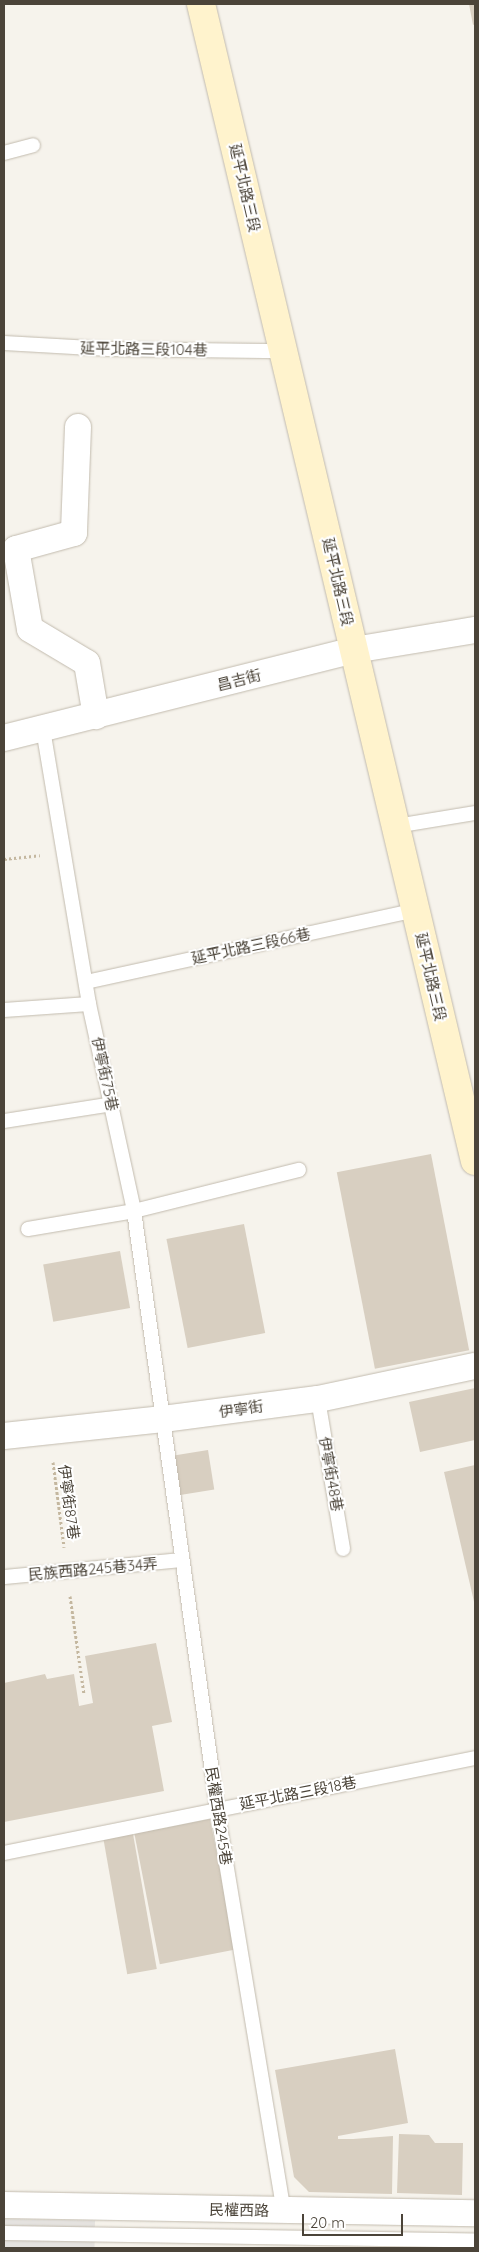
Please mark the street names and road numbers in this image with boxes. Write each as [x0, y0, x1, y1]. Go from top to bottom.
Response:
street label: 延平北路三段 [226, 142, 264, 234]
street label: 延平北路三段104巷 [80, 339, 208, 359]
street label: 延平北路三段 [319, 536, 357, 628]
street label: 昌吉街 [215, 666, 263, 694]
street label: 延平北路三段66巷 [190, 925, 312, 967]
street label: 延平北路三段 [412, 931, 450, 1023]
street label: 伊寧街75巷 [88, 1035, 122, 1113]
street label: 伊寧街 [217, 1397, 265, 1421]
street label: 伊寧街48巷 [316, 1435, 346, 1513]
street label: 伊寧街87巷 [55, 1463, 83, 1541]
street label: 民族西路245巷34弄 [27, 1554, 159, 1584]
street label: 民權西路245巷 [202, 1766, 236, 1866]
street label: 延平北路三段18巷 [238, 1773, 358, 1813]
street label: 民權西路 [209, 2200, 269, 2220]

